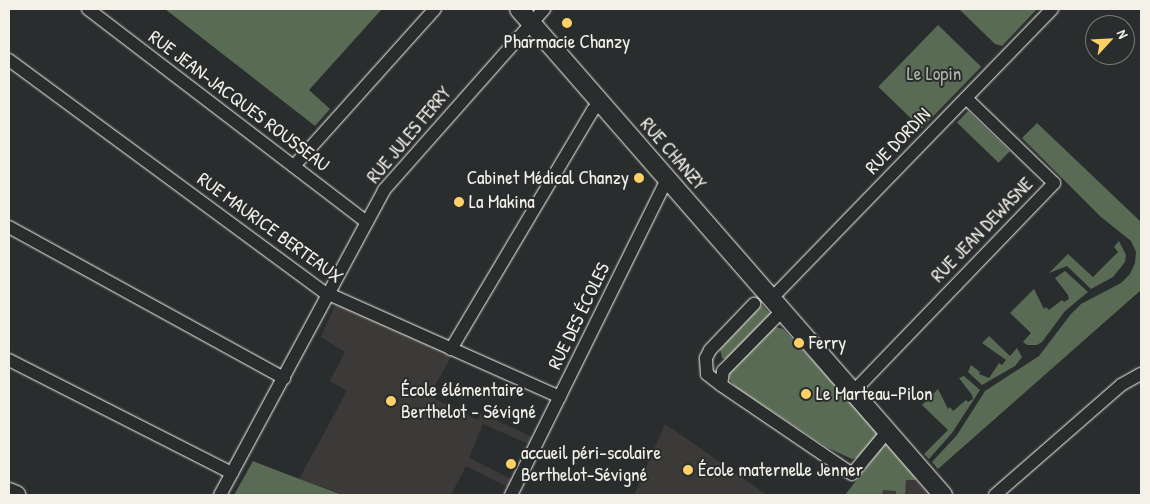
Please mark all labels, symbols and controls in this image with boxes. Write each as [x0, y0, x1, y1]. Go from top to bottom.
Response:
north arrow [1085, 15, 1135, 65]
marker: Pharmacie Chanzy [561, 17, 573, 29]
street label: RUE JEAN-JACQUES ROUSSEAU [144, 26, 334, 176]
text: N [1113, 26, 1133, 41]
place label: Pharmacie Chanzy [504, 31, 630, 53]
park label: Le Lopin [907, 63, 961, 85]
street label: RUE JULES FERRY [362, 82, 456, 188]
street label: RUE DORDIN [861, 103, 935, 179]
street label: RUE CHANZY [635, 113, 711, 195]
place label: Cabinet Médical Chanzy [467, 167, 629, 189]
street label: RUE MAURICE BERTEAUX [193, 168, 347, 288]
marker: Cabinet Médical Chanzy [633, 172, 645, 184]
street label: RUE JEAN DEWASNE [926, 173, 1038, 287]
place label: La Makina [469, 191, 535, 213]
marker: La Makina [453, 196, 465, 208]
street label: RUE DES ÉCOLES [543, 259, 615, 373]
place label: Ferry [809, 332, 846, 354]
marker: Ferry [793, 337, 805, 349]
place label: École élémentaire Berthelot - Sévigné [401, 379, 536, 423]
place label: Le Marteau-Pilon [816, 383, 933, 405]
marker: Le Marteau-Pilon [800, 388, 812, 400]
marker: École élémentaire Berthelot - Sévigné [385, 395, 397, 407]
place label: accueil péri-scolaire Berthelot-Sévigné [521, 442, 661, 486]
marker: accueil péri-scolaire Berthelot-Sévigné [505, 458, 517, 470]
place label: École maternelle Jenner [698, 459, 863, 481]
marker: École maternelle Jenner [682, 464, 694, 476]

